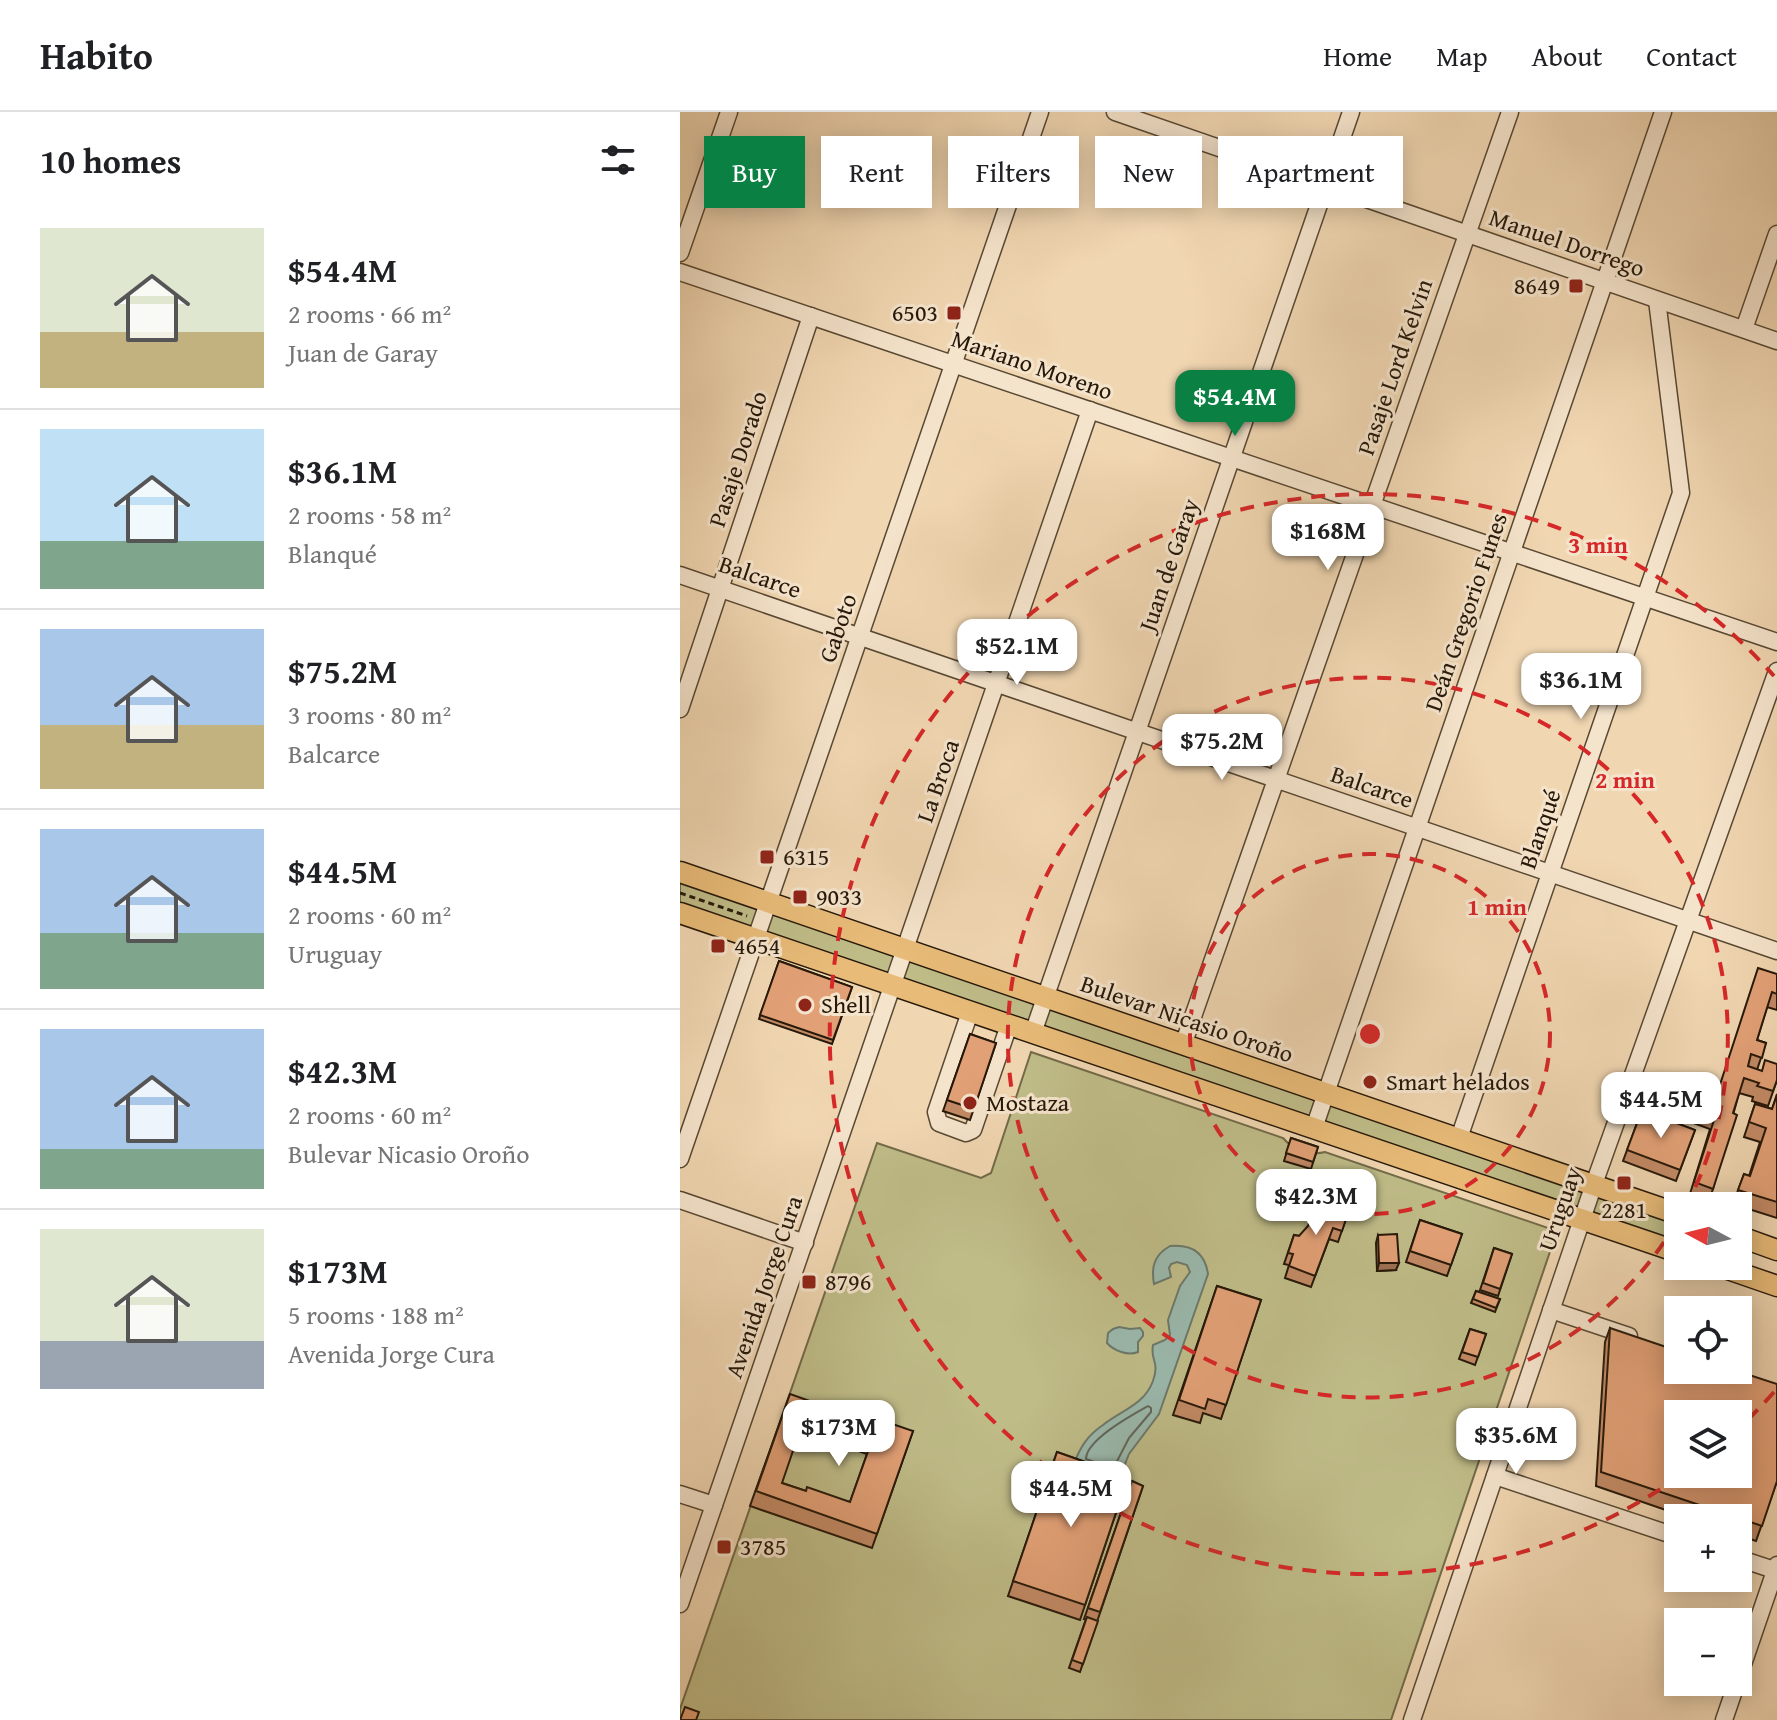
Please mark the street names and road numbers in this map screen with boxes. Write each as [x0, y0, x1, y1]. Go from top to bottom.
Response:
street label: Manuel Dorrego [1485, 200, 1650, 286]
street label: Pasaje Lord Kelvin [1348, 274, 1441, 460]
street label: Mariano Moreno [947, 321, 1117, 408]
street label: Pasaje Dorado [699, 386, 776, 531]
street label: Juan de Garay [1128, 494, 1208, 639]
street label: Deán Gregorio Funes [1415, 508, 1516, 716]
street label: Balcarce [714, 546, 806, 607]
street label: Gaboto [809, 589, 866, 667]
street label: La Broca [907, 734, 968, 827]
street label: Balcarce [1326, 756, 1418, 817]
street label: Blanqué [1510, 784, 1569, 873]
street label: Bulevar Nicasio Oroño [1076, 966, 1298, 1071]
street label: Uruguay [1529, 1162, 1590, 1256]
street label: Avenida Jorge Cura [716, 1190, 811, 1383]

